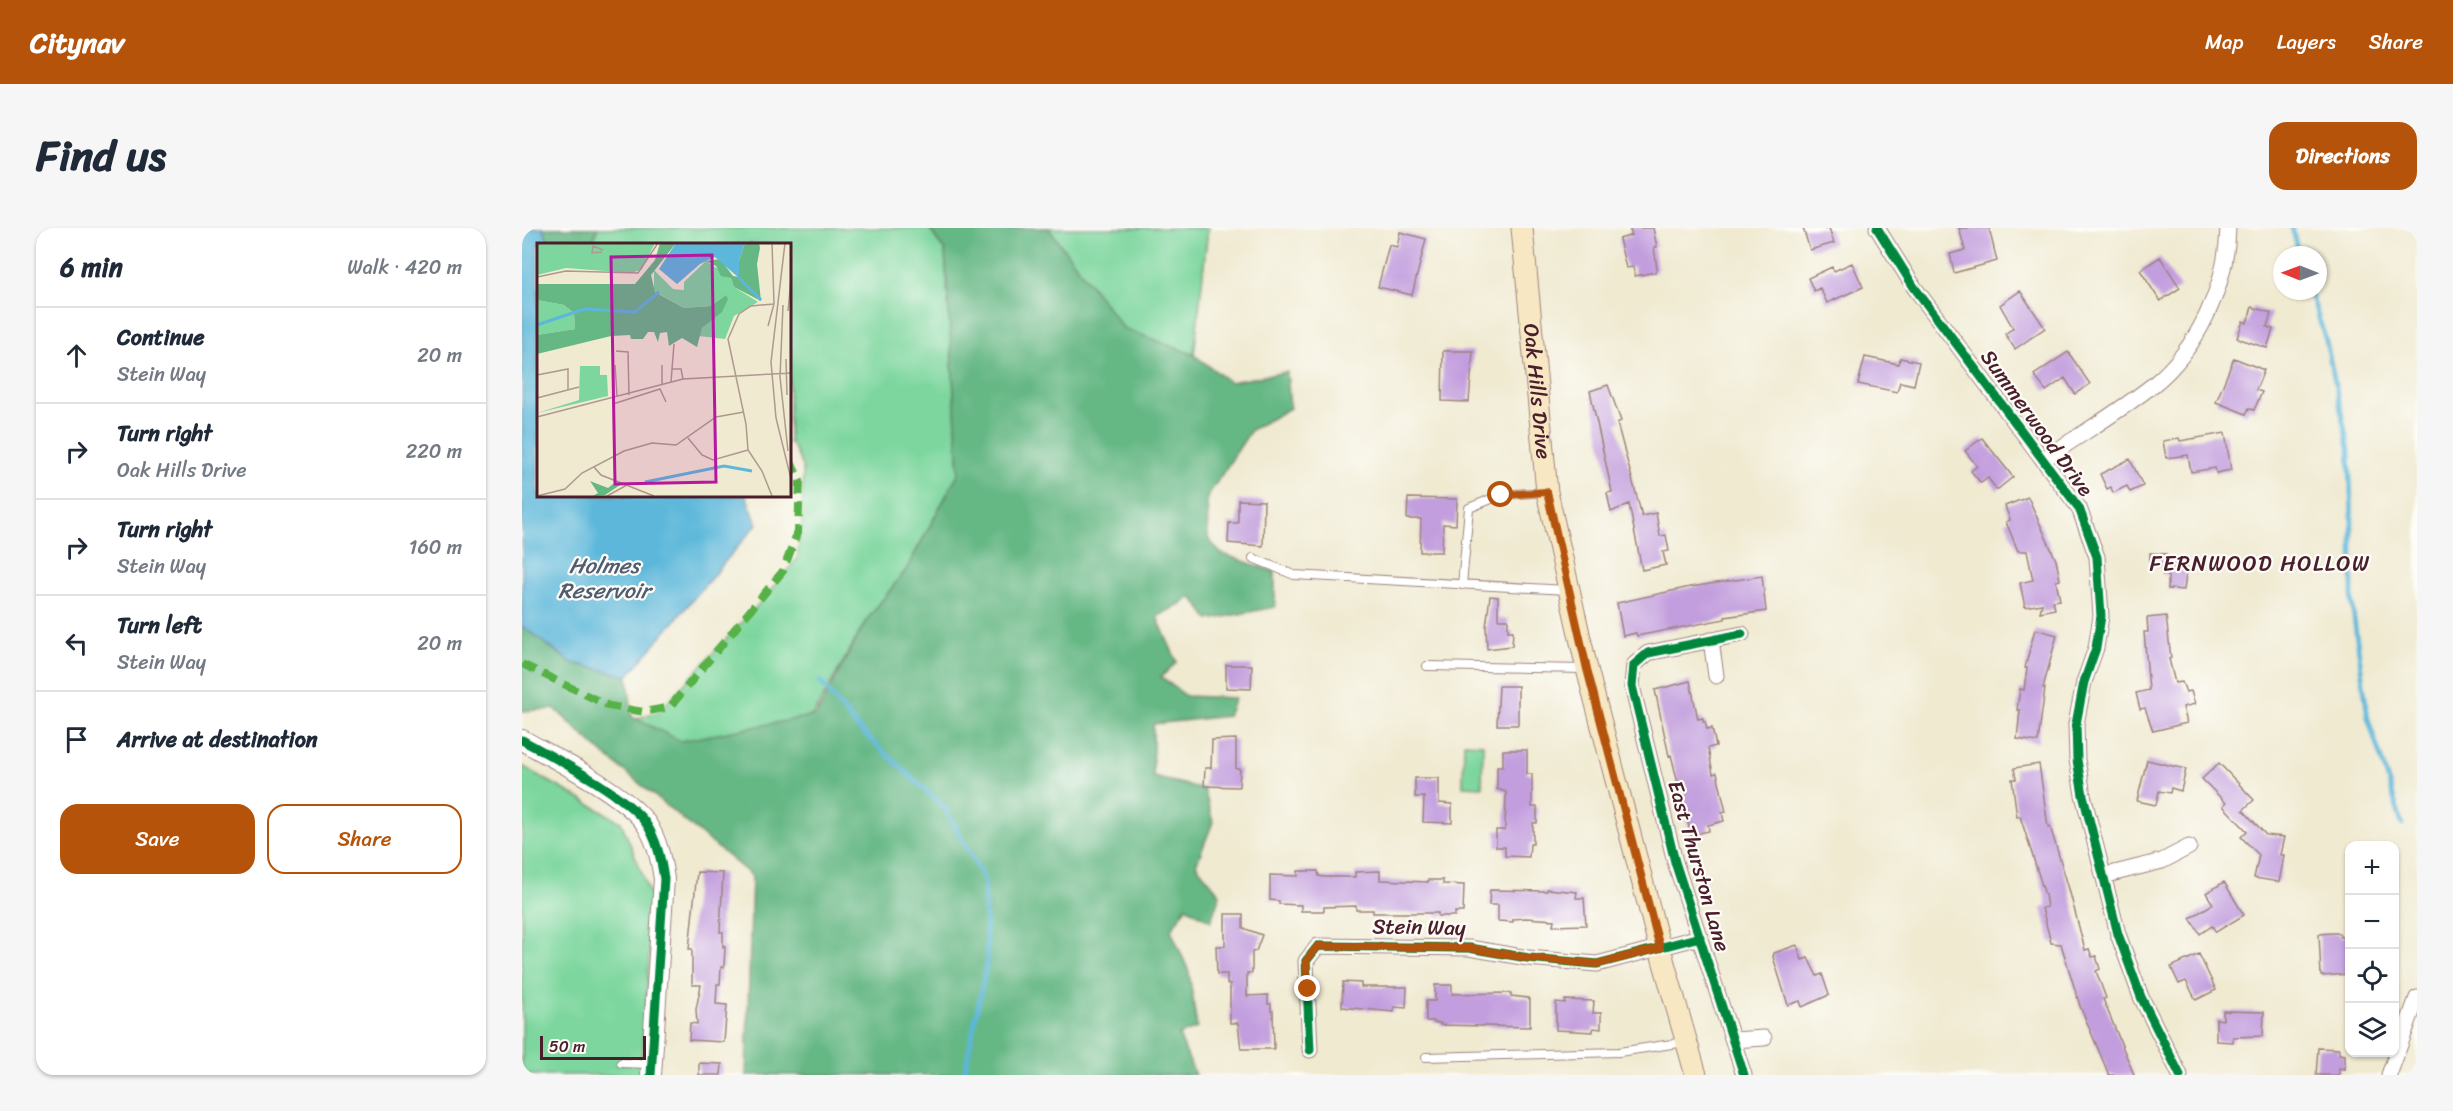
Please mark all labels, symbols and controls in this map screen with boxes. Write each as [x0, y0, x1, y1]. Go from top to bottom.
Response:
text: Citynav [30, 18, 124, 67]
text: Map [2205, 23, 2244, 61]
text: Layers [2277, 23, 2336, 61]
text: Share [2369, 23, 2423, 61]
text: Find us [36, 119, 166, 193]
button: Directions [2269, 122, 2417, 190]
inset map [537, 243, 790, 496]
text: 6 min [60, 244, 123, 290]
north arrow [2273, 246, 2327, 300]
text: Walk · 420 m [347, 250, 462, 285]
text: Continue [117, 318, 205, 357]
street label: Oak Hills Drive [1512, 322, 1563, 461]
text: 20 m [417, 338, 462, 373]
icon: ahead [60, 339, 93, 372]
street label: Summerwood Drive [1970, 341, 2104, 505]
text: Stein Way [117, 357, 206, 392]
text: Turn right [117, 414, 212, 453]
text: 220 m [406, 434, 462, 469]
icon: right [60, 435, 93, 468]
text: Oak Hills Drive [117, 453, 247, 488]
route start [1487, 481, 1513, 507]
text: Turn right [117, 510, 212, 549]
text: 160 m [409, 530, 462, 565]
icon: right [60, 531, 93, 564]
district label: FERNWOOD HOLLOW [2149, 544, 2371, 583]
water label: Holmes Reservoir [558, 546, 654, 610]
text: Stein Way [117, 549, 206, 584]
text: Turn left [117, 606, 202, 645]
text: 20 m [417, 626, 462, 661]
icon: left [60, 627, 93, 660]
text: Stein Way [117, 645, 206, 680]
text: Arrive at destination [117, 720, 318, 759]
icon: arrive [60, 723, 93, 756]
street label: East Thurston Lane [1656, 776, 1742, 956]
button: Save [60, 804, 255, 874]
button: Share [267, 804, 462, 874]
map controls [2345, 841, 2399, 1057]
button: + [2345, 841, 2399, 895]
button: − [2345, 895, 2399, 949]
street label: Stein Way [1372, 907, 1466, 947]
button: locate [2345, 949, 2399, 1003]
route end [1294, 975, 1320, 1001]
button: layers [2345, 1003, 2399, 1057]
text: 50 m [549, 1032, 585, 1061]
scale bar [540, 1033, 646, 1060]

